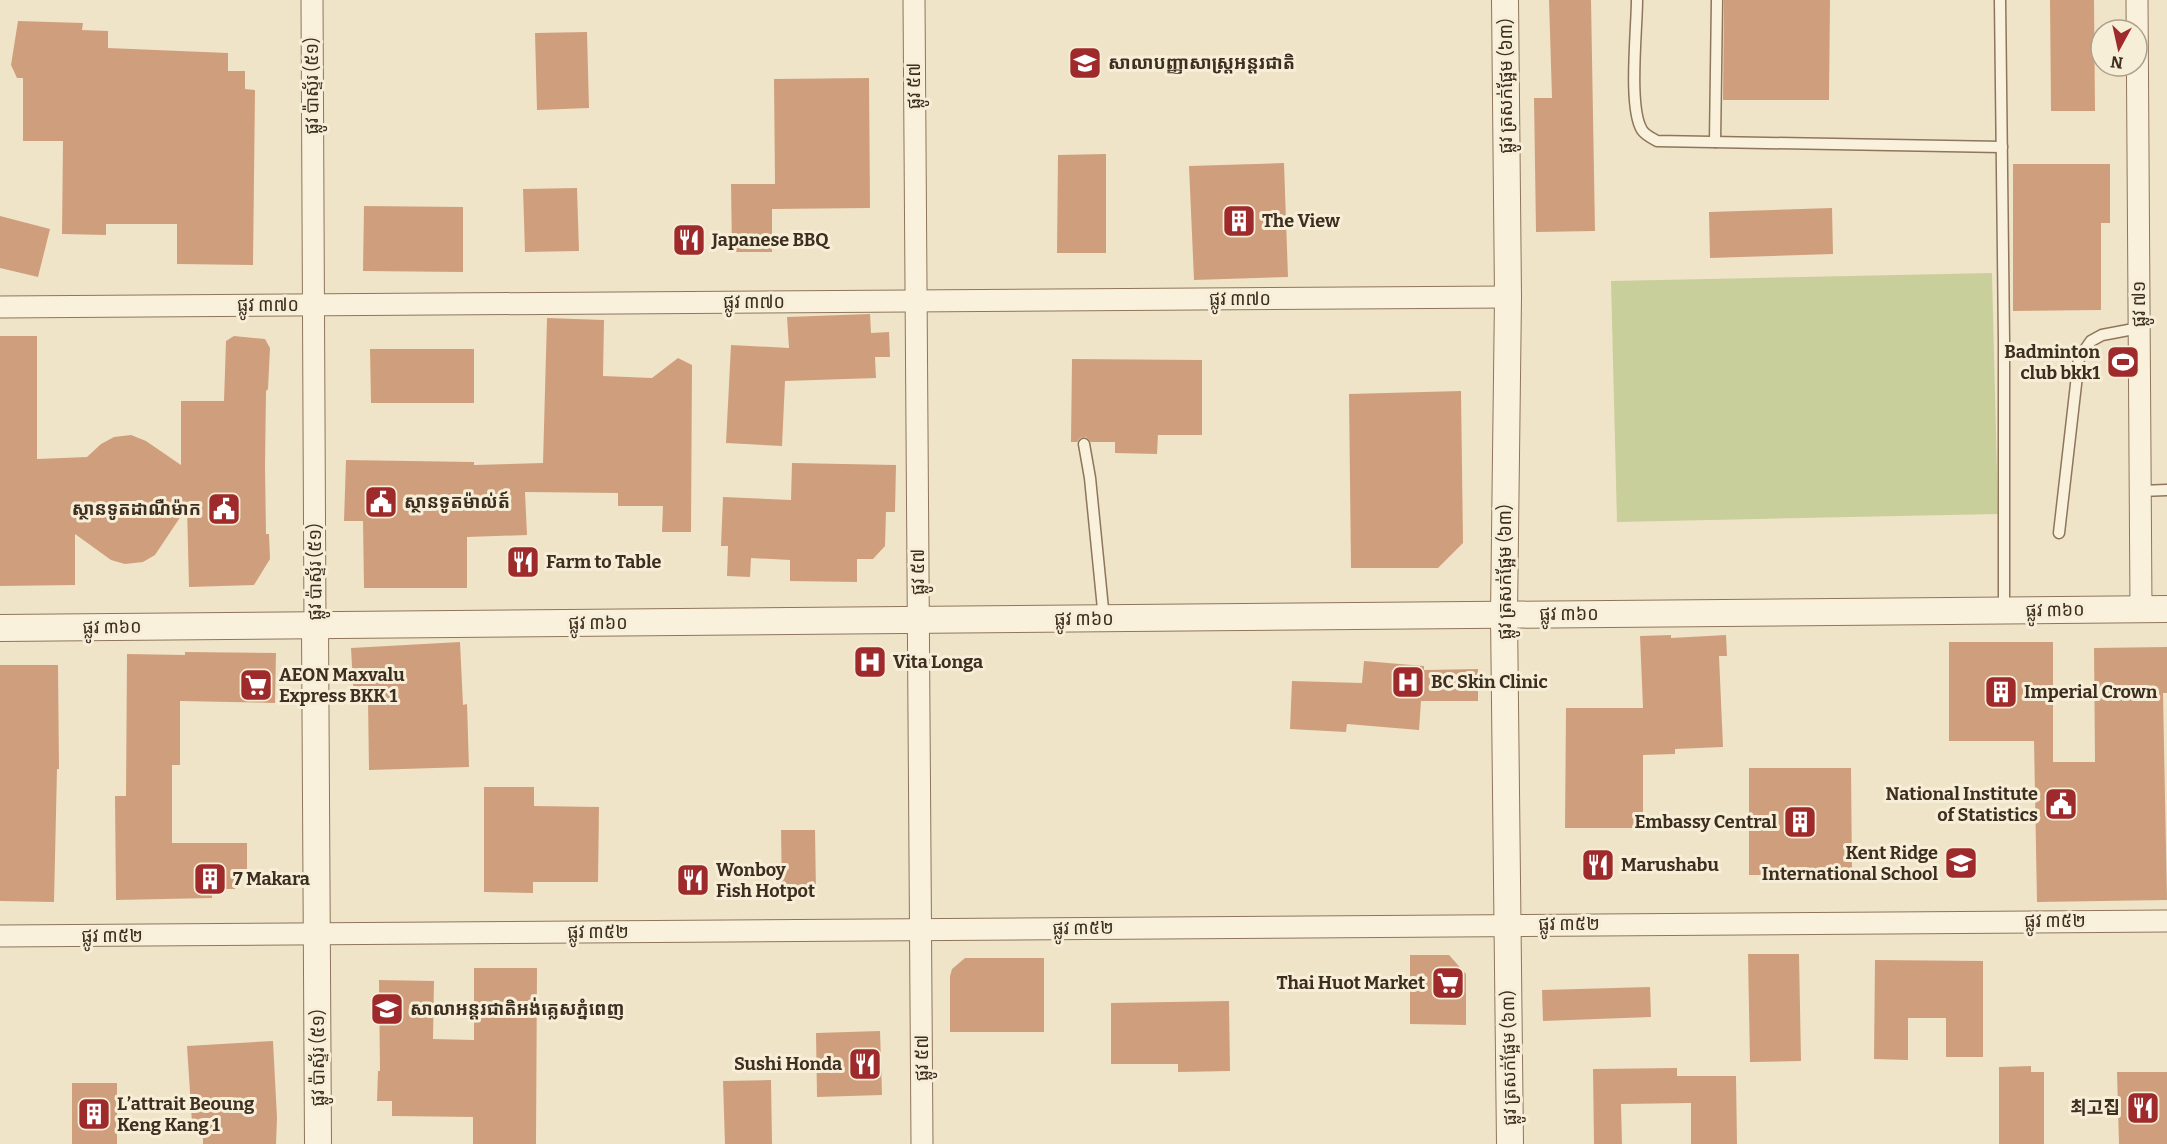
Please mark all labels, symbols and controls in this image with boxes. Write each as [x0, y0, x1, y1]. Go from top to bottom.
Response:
street label: ផ្លូវ ត្រសក់ផ្អែម (៦៣) [1495, 18, 1522, 154]
north arrow [2089, 18, 2149, 78]
street label: ផ្លូវ ប៉ាស្ទ័រ (៥១) [301, 38, 328, 134]
school or university icon: សាលាបញ្ញាសាស្ត្រអន្តរជាតិ [1067, 45, 1103, 81]
place label: សាលាបញ្ញាសាស្ត្រអន្តរជាតិ [1108, 52, 1295, 74]
text: N [2110, 52, 2124, 73]
street label: ផ្លូវ ៥៧ [903, 63, 930, 109]
building icon: The View [1221, 203, 1257, 239]
place label: The View [1262, 210, 1341, 232]
restaurant icon: Japanese BBQ [671, 222, 707, 258]
place label: Japanese BBQ [711, 229, 830, 251]
street label: ផ្លូវ ៧១ [2128, 281, 2155, 327]
street label: ផ្លូវ ៣៧០ [1209, 288, 1271, 315]
street label: ផ្លូវ ៣៧០ [723, 291, 785, 318]
street label: ផ្លូវ ៣៧០ [237, 294, 299, 321]
place label: Badminton club bkk1 [2004, 341, 2100, 384]
sports icon: Badminton club bkk1 [2105, 344, 2141, 380]
public building icon: ស្ថានទូតម៉ាល់ត៍ [363, 484, 399, 520]
public building icon: ស្ថានទូតដាណឺម៉ាក [206, 491, 242, 527]
place label: ស្ថានទូតម៉ាល់ត៍ [404, 491, 510, 513]
place label: ស្ថានទូតដាណឺម៉ាក [72, 498, 201, 520]
street label: ផ្លូវ ត្រសក់ផ្អែម (៦៣) [1494, 504, 1521, 640]
street label: ផ្លូវ ប៉ាស្ទ័រ (៥១) [304, 524, 331, 620]
restaurant icon: Farm to Table [505, 544, 541, 580]
street label: ផ្លូវ ៥៧ [907, 549, 934, 595]
place label: Farm to Table [546, 551, 661, 573]
street label: ផ្លូវ ៣៦០ [2025, 598, 2085, 627]
street label: ផ្លូវ ៣៦០ [1539, 603, 1599, 630]
street label: ផ្លូវ ៣៦០ [1054, 608, 1114, 635]
street label: ផ្លូវ ៣៦០ [568, 612, 628, 639]
street label: ផ្លូវ ៣៦០ [82, 615, 142, 644]
hospital icon: Vita Longa [852, 644, 888, 680]
place label: Vita Longa [893, 651, 983, 673]
place label: AEON Maxvalu Express BKK 1 [279, 664, 405, 707]
hospital icon: BC Skin Clinic [1390, 664, 1426, 700]
supermarket icon: AEON Maxvalu Express BKK 1 [238, 667, 274, 703]
place label: BC Skin Clinic [1431, 671, 1548, 693]
building icon: Imperial Crown [1983, 674, 2019, 710]
place label: Imperial Crown [2024, 681, 2158, 703]
place label: National Institute of Statistics [1886, 783, 2038, 826]
public building icon: National Institute of Statistics [2043, 786, 2079, 822]
building icon: Embassy Central [1782, 804, 1818, 840]
place label: Embassy Central [1634, 811, 1777, 833]
place label: Kent Ridge International School [1762, 842, 1938, 885]
school or university icon: Kent Ridge International School [1943, 845, 1979, 881]
restaurant icon: Marushabu [1580, 847, 1616, 883]
place label: Marushabu [1621, 854, 1719, 876]
place label: Wonboy Fish Hotpot [716, 859, 815, 902]
building icon: 7 Makara [192, 861, 228, 897]
restaurant icon: Wonboy Fish Hotpot [675, 862, 711, 898]
place label: 7 Makara [233, 868, 310, 890]
street label: ផ្លូវ ៣៥២ [2024, 910, 2086, 937]
street label: ផ្លូវ ៣៥២ [1538, 913, 1600, 940]
street label: ផ្លូវ ៣៥២ [1052, 916, 1114, 945]
street label: ផ្លូវ ៣៥២ [567, 921, 629, 948]
street label: ផ្លូវ ៣៥២ [81, 925, 143, 952]
supermarket icon: Thai Huot Market [1430, 965, 1466, 1001]
place label: Thai Huot Market [1277, 972, 1425, 994]
street label: ផ្លូវ ត្រសក់ផ្អែម (៦៣) [1497, 990, 1527, 1126]
school or university icon: សាលាអន្តរជាតិអង់គ្លេសភ្នំពេញ [369, 991, 405, 1027]
place label: សាលាអន្តរជាតិអង់គ្លេសភ្នំពេញ [410, 997, 624, 1020]
street label: ផ្លូវ ប៉ាស្ទ័រ (៥១) [307, 1010, 334, 1106]
street label: ផ្លូវ ៥៧ [911, 1035, 938, 1081]
restaurant icon: Sushi Honda [847, 1046, 883, 1082]
place label: Sushi Honda [734, 1053, 842, 1075]
restaurant icon: 최고집 [2125, 1090, 2161, 1126]
place label: L’attrait Beoung Keng Kang 1 [117, 1093, 255, 1136]
building icon: L’attrait Beoung Keng Kang 1 [76, 1096, 112, 1132]
place label: 최고집 [2070, 1097, 2120, 1119]

